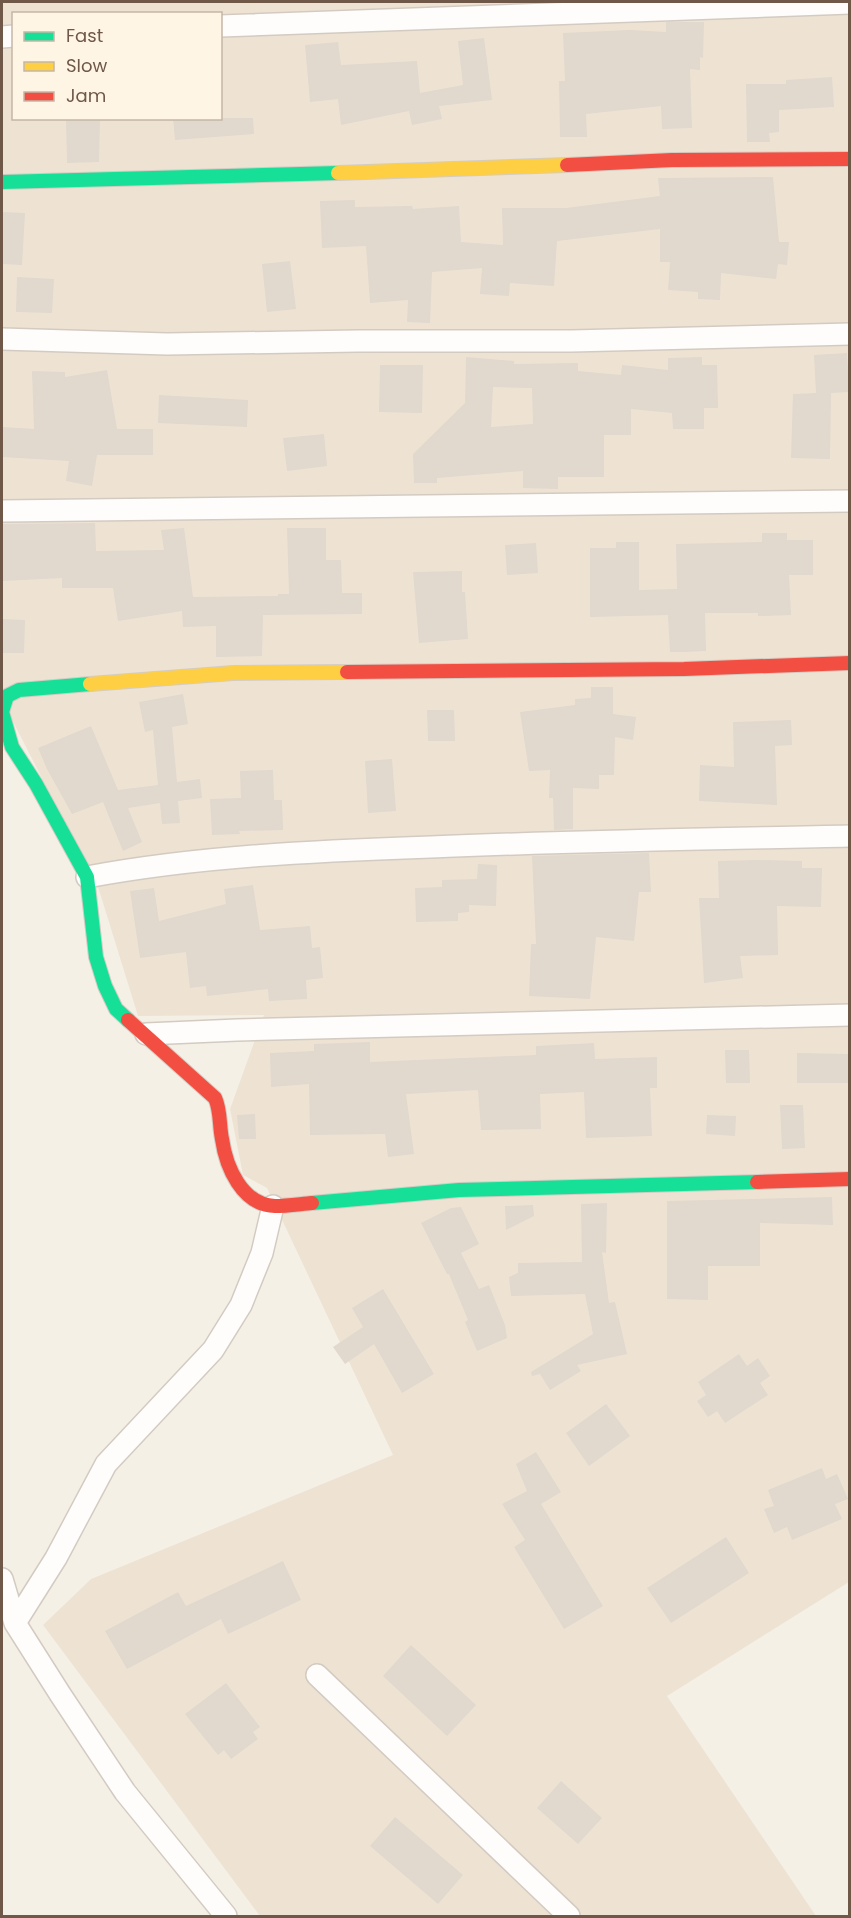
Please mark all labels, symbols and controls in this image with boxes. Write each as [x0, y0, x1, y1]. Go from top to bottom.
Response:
legend [12, 12, 222, 120]
text: Fast [66, 23, 103, 48]
text: Slow [66, 53, 108, 78]
text: Jam [66, 83, 106, 108]

